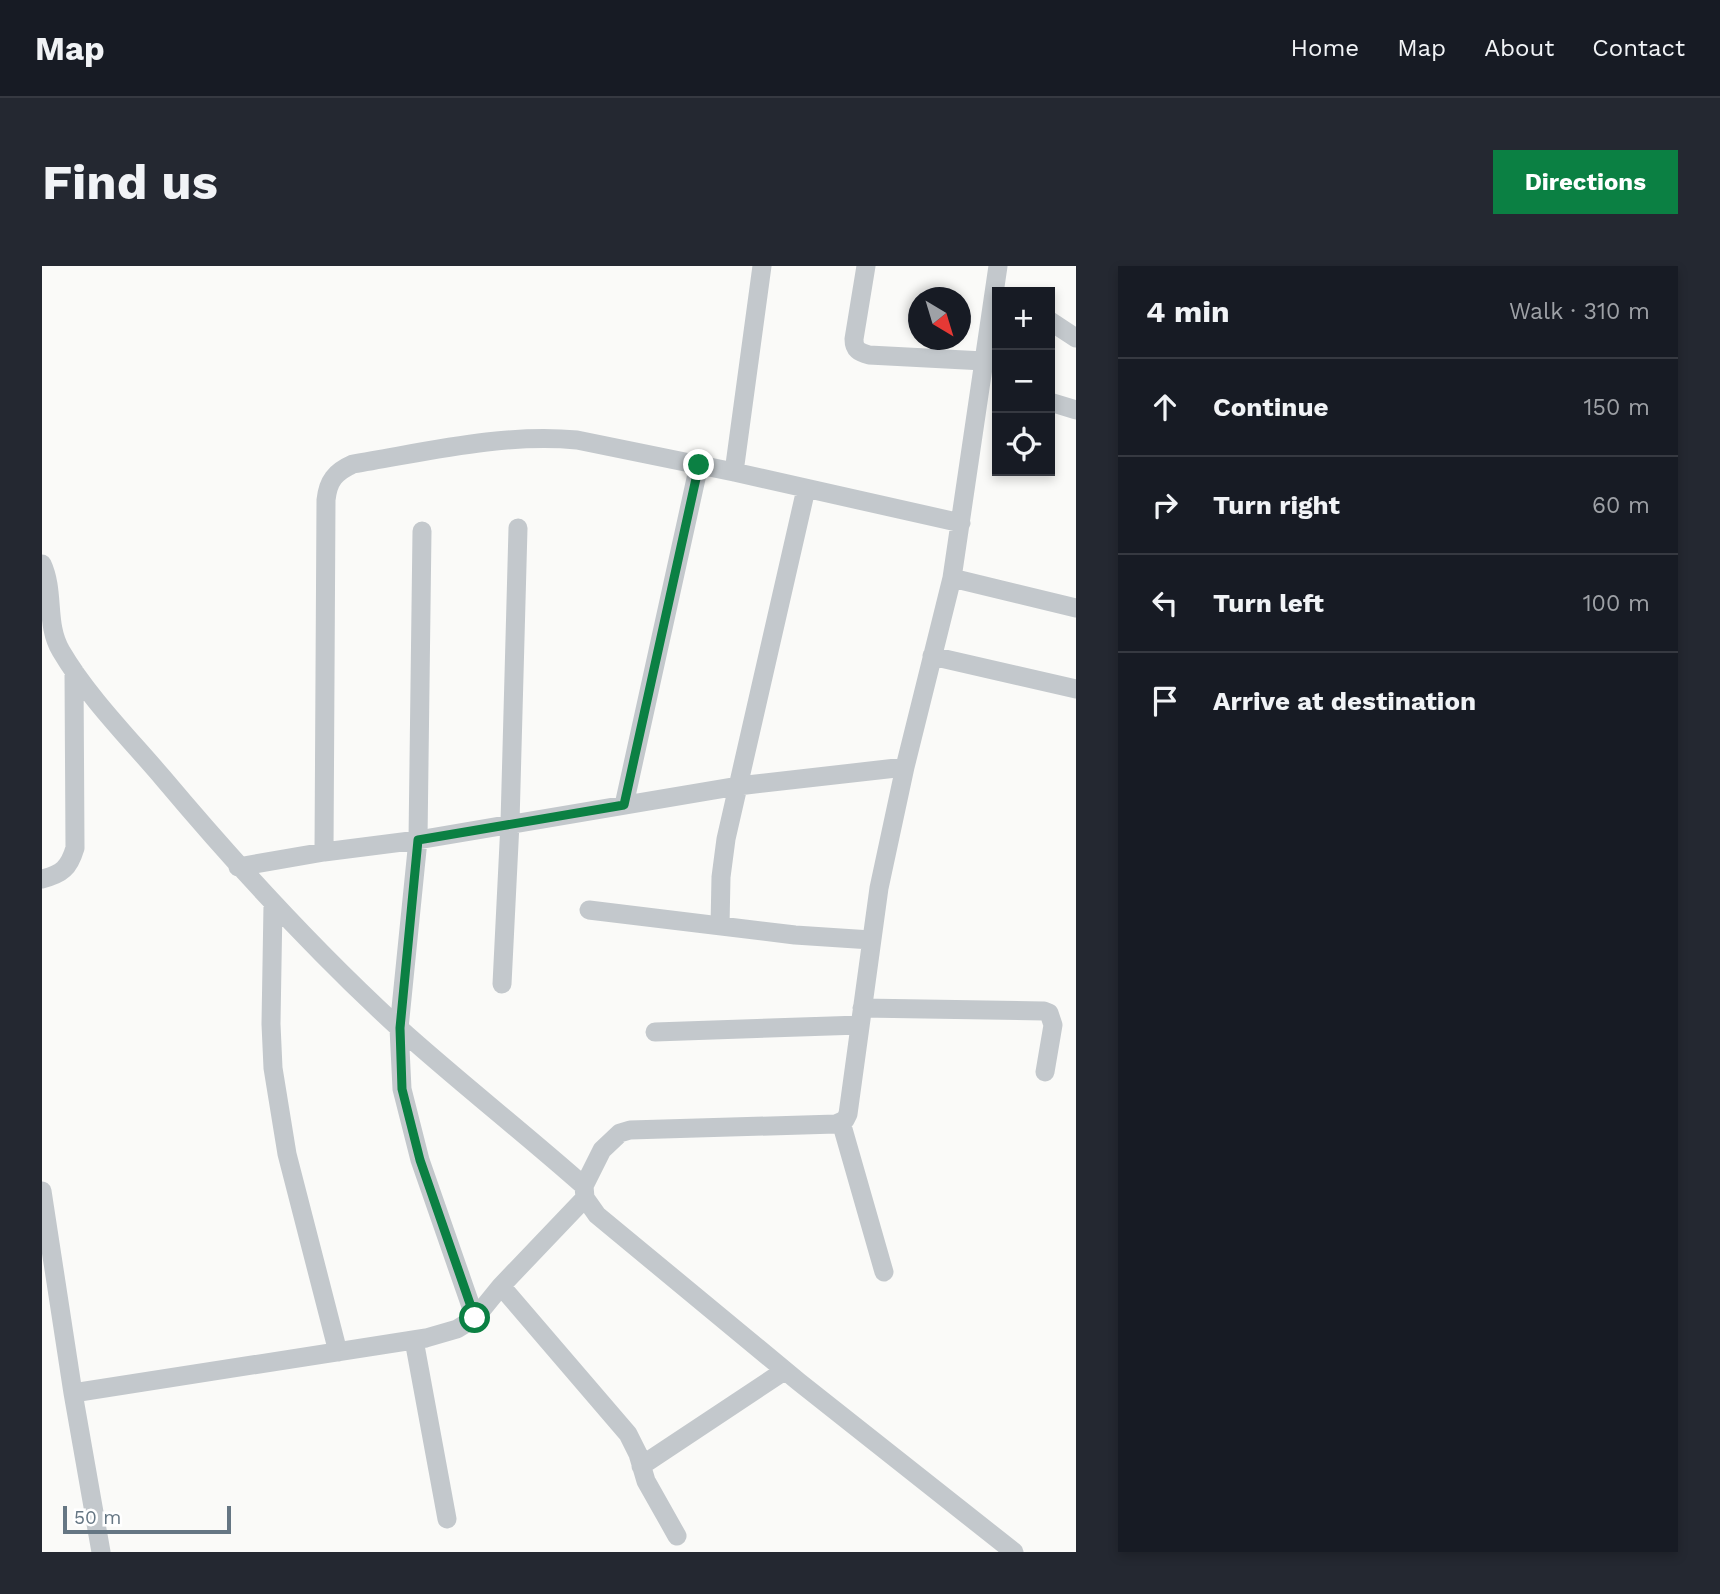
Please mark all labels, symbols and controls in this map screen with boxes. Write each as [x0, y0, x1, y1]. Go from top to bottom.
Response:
text: Map [35, 29, 105, 68]
text: Home [1291, 34, 1359, 62]
text: Map [1397, 34, 1446, 62]
text: About [1484, 34, 1554, 62]
text: Contact [1592, 34, 1685, 62]
button: Directions [1493, 150, 1678, 214]
text: Find us [42, 153, 218, 211]
north arrow [908, 287, 971, 350]
map controls [992, 287, 1055, 476]
button: + [992, 287, 1055, 350]
text: 4 min [1146, 294, 1230, 329]
text: Walk · 310 m [1509, 298, 1650, 325]
button: − [992, 350, 1055, 413]
icon: ahead [1146, 388, 1184, 426]
text: Continue [1213, 392, 1329, 422]
text: 150 m [1584, 394, 1650, 421]
button: locate [992, 413, 1055, 476]
route end [683, 449, 714, 480]
icon: right [1146, 486, 1184, 524]
text: Turn right [1213, 490, 1340, 520]
text: 60 m [1592, 492, 1650, 519]
icon: left [1146, 584, 1184, 622]
text: Turn left [1213, 588, 1324, 618]
text: 100 m [1583, 590, 1650, 617]
icon: arrive [1146, 682, 1184, 720]
text: Arrive at destination [1213, 686, 1476, 716]
route start [459, 1302, 490, 1333]
scale bar [63, 1503, 231, 1535]
text: 50 m [74, 1506, 121, 1529]

